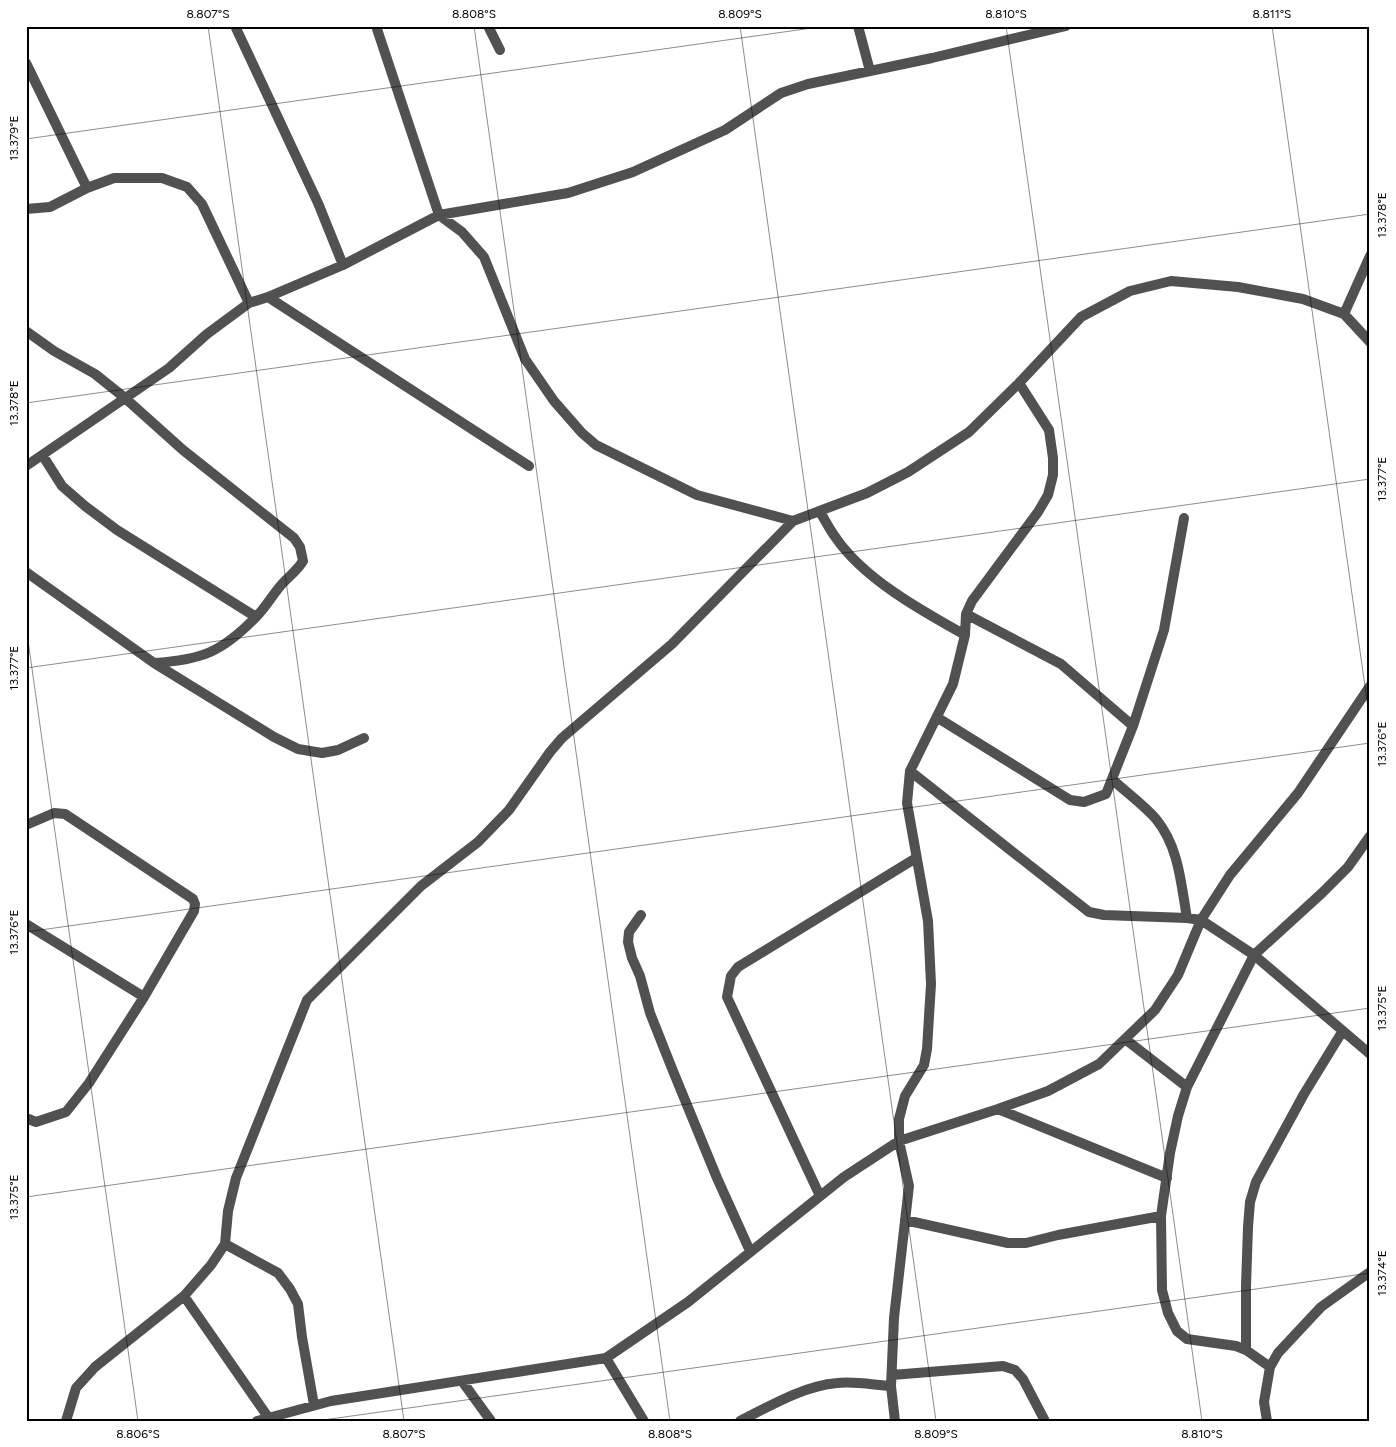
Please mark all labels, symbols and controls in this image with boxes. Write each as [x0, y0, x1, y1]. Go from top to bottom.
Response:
text: 8.807°S [186, 7, 230, 21]
text: 8.808°S [452, 7, 496, 21]
text: 8.809°S [718, 7, 762, 21]
text: 8.810°S [985, 7, 1027, 21]
text: 8.811°S [1253, 7, 1291, 21]
text: 13.379°E [7, 115, 21, 161]
text: 13.378°E [1375, 192, 1389, 238]
text: 13.378°E [7, 380, 21, 426]
text: 13.377°E [1375, 457, 1389, 501]
text: 13.377°E [7, 646, 21, 690]
text: 13.376°E [1375, 721, 1389, 767]
text: 13.376°E [7, 909, 21, 955]
text: 13.375°E [1375, 985, 1389, 1031]
text: 13.375°E [7, 1174, 21, 1220]
text: 13.374°E [1375, 1250, 1389, 1296]
text: 8.806°S [116, 1427, 160, 1441]
text: 8.807°S [382, 1427, 426, 1441]
text: 8.808°S [648, 1427, 692, 1441]
text: 8.809°S [914, 1427, 958, 1441]
text: 8.810°S [1181, 1427, 1223, 1441]

